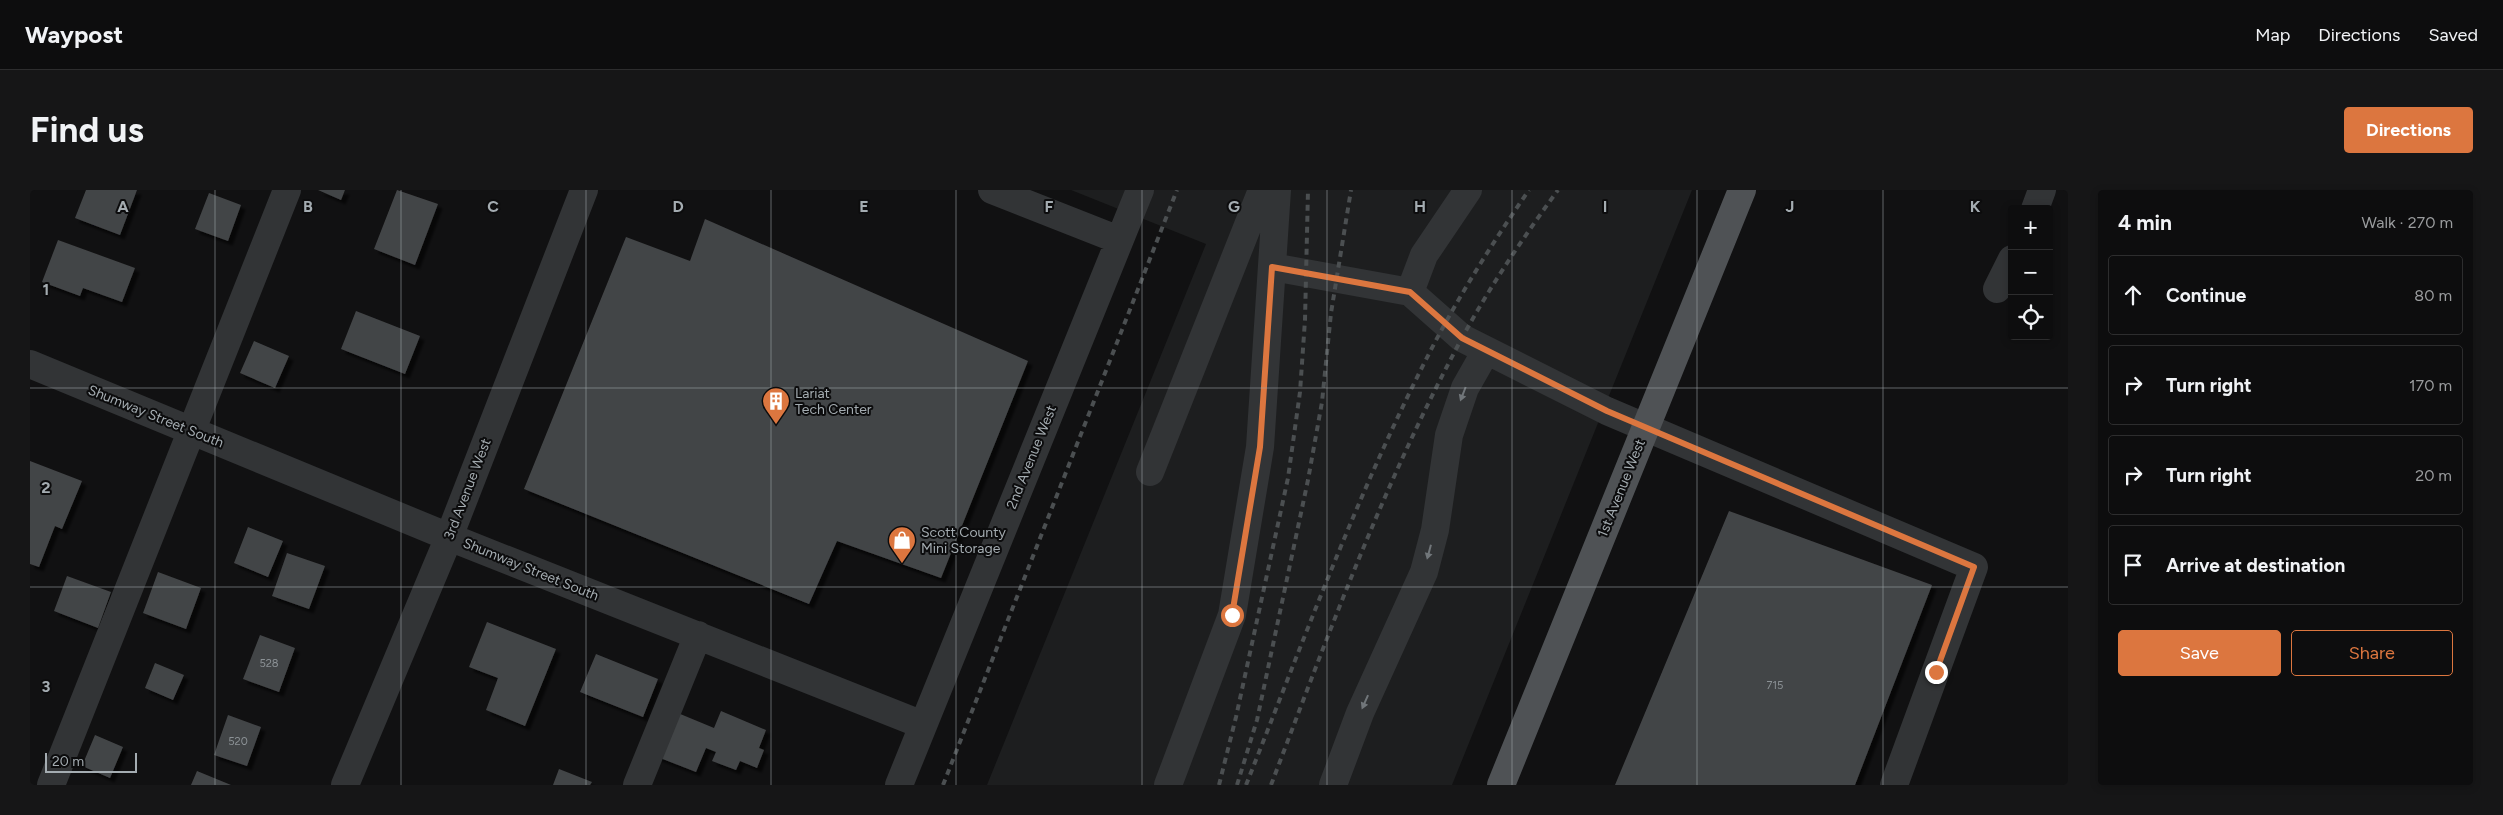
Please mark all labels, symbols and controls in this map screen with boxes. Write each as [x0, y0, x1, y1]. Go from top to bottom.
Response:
text: Waypost [25, 20, 123, 49]
text: Map [2255, 24, 2290, 46]
text: Directions [2318, 24, 2400, 46]
text: Saved [2428, 24, 2478, 46]
button: Directions [2344, 107, 2473, 153]
text: Find us [30, 109, 144, 151]
text: A [117, 197, 129, 216]
text: B [303, 197, 313, 216]
text: C [487, 197, 499, 216]
text: D [672, 197, 684, 216]
text: E [859, 197, 869, 216]
text: F [1045, 197, 1054, 216]
text: G [1228, 197, 1240, 216]
text: H [1414, 197, 1426, 216]
text: I [1603, 197, 1607, 216]
text: J [1786, 197, 1794, 216]
text: K [1970, 197, 1981, 216]
map controls [2008, 205, 2053, 340]
button: + [2008, 205, 2053, 250]
text: 4 min [2118, 210, 2172, 235]
text: Walk · 270 m [2362, 213, 2453, 232]
button: − [2008, 250, 2053, 295]
text: 1 [43, 280, 49, 299]
icon: ahead [2119, 281, 2147, 309]
text: Continue [2166, 284, 2246, 307]
text: 80 m [2414, 286, 2452, 305]
button: locate [2008, 295, 2053, 340]
icon: right [2119, 371, 2147, 399]
text: Turn right [2166, 374, 2252, 397]
text: 170 m [2409, 376, 2452, 395]
street label: Shumway Street South [85, 381, 226, 452]
place label: Lariat Tech Center [795, 385, 872, 418]
building icon: Lariat Tech Center [761, 386, 791, 425]
one-way arrow [1459, 387, 1467, 401]
street label: 2nd Avenue West [1003, 403, 1060, 512]
street label: 3rd Avenue West [440, 436, 495, 542]
street label: 1st Avenue West [1594, 437, 1649, 540]
icon: right [2119, 461, 2147, 489]
text: Turn right [2166, 464, 2252, 487]
text: 20 m [2415, 466, 2452, 485]
text: 2 [41, 478, 51, 497]
place label: Scott County Mini Storage [921, 524, 1006, 557]
shop icon: Scott County Mini Storage [887, 525, 917, 564]
street label: Shumway Street South [460, 534, 601, 605]
one-way arrow [1425, 545, 1433, 560]
icon: arrive [2119, 551, 2147, 579]
text: Arrive at destination [2166, 554, 2345, 577]
route start [1221, 604, 1244, 627]
button: Save [2118, 630, 2281, 676]
button: Share [2291, 630, 2453, 676]
house number: 528 [259, 657, 279, 670]
route end [1925, 661, 1948, 684]
text: 3 [42, 677, 51, 696]
house number: 715 [1767, 679, 1783, 692]
one-way arrow [1361, 695, 1369, 709]
house number: 520 [228, 735, 248, 748]
scale bar [45, 750, 138, 773]
text: 20 m [52, 753, 84, 770]

